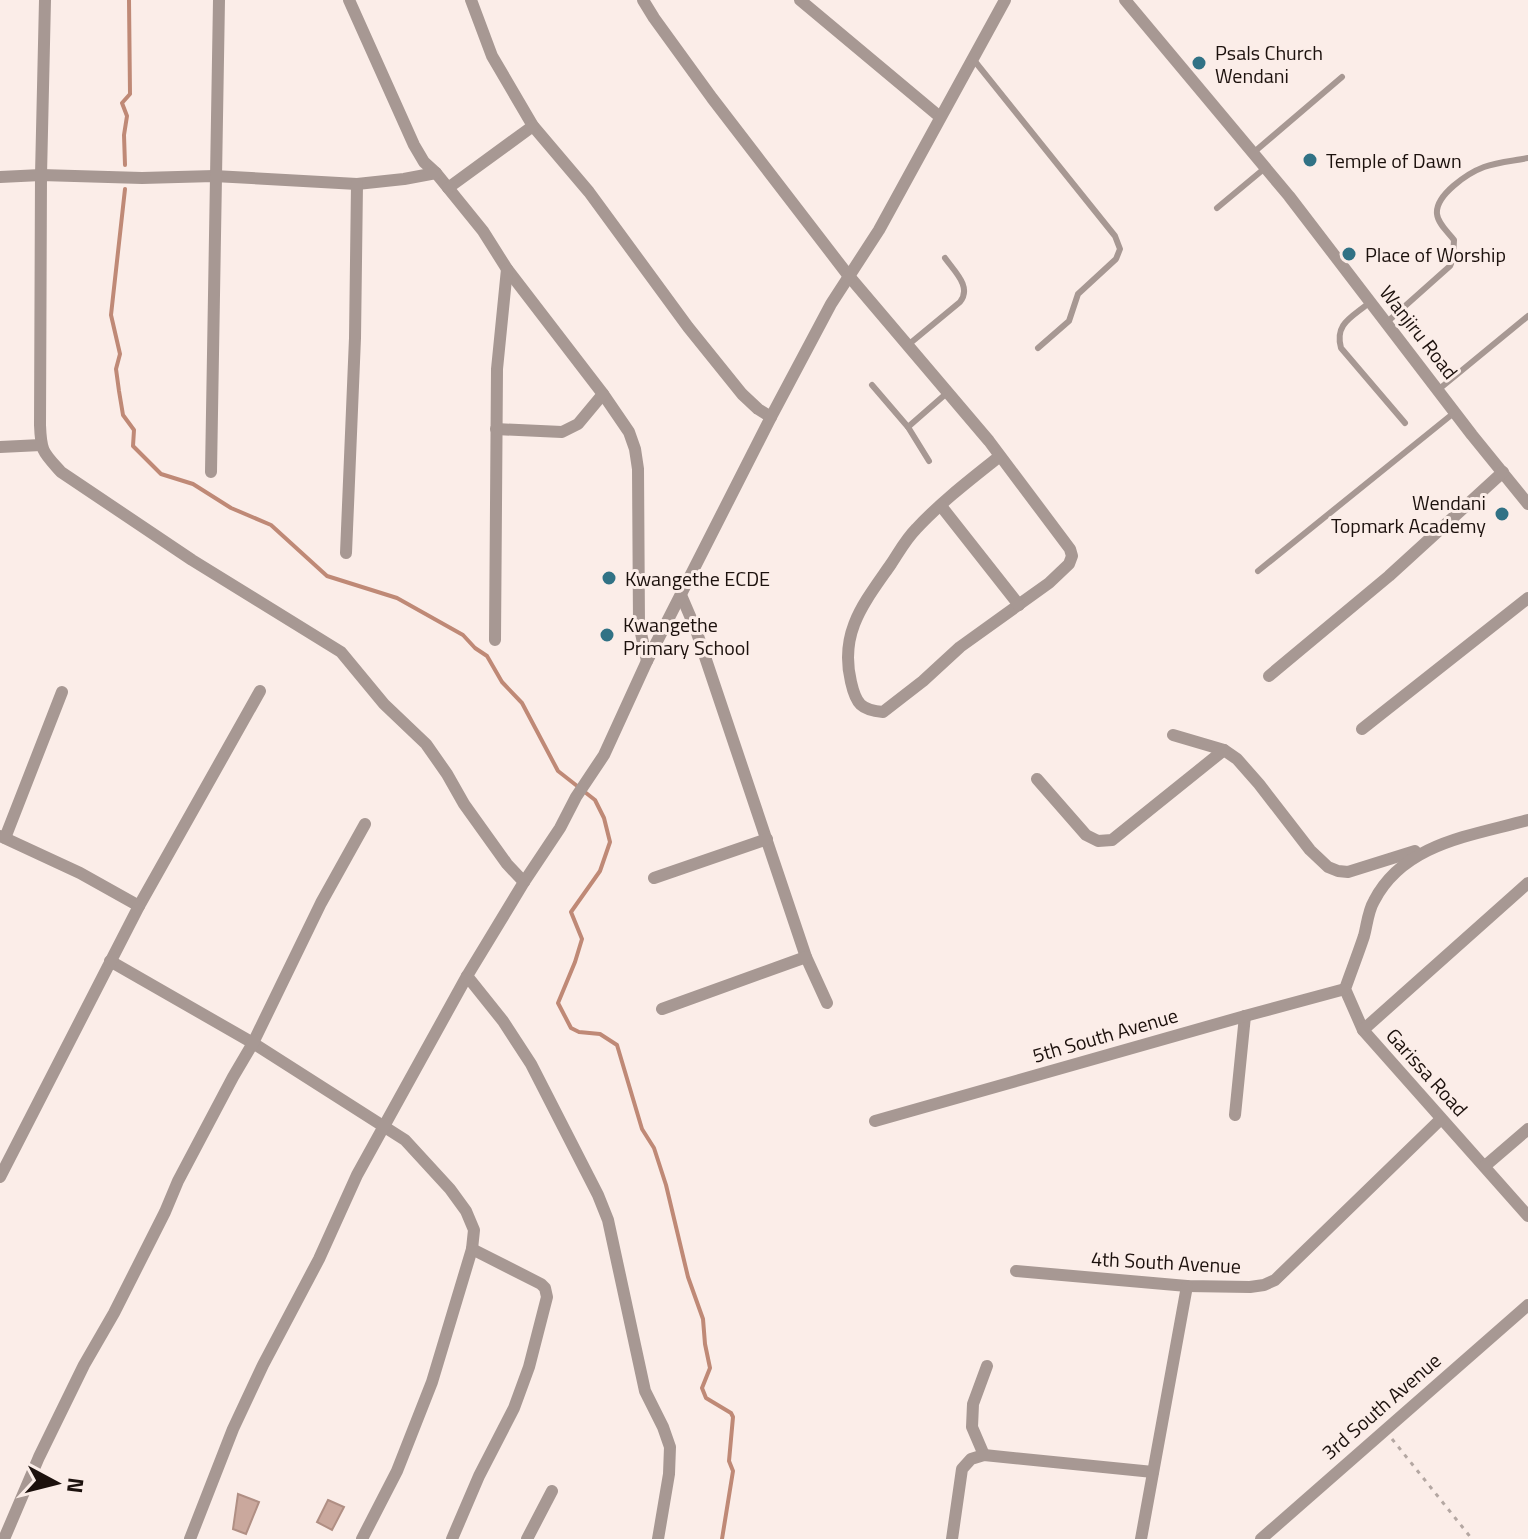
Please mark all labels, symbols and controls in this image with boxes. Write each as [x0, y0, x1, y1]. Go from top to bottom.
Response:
place label: Psals Church Wendani [1215, 37, 1323, 91]
marker: Psals Church Wendani [1190, 54, 1208, 72]
place label: Temple of Dawn [1326, 145, 1462, 176]
marker: Temple of Dawn [1301, 151, 1319, 169]
place label: Place of Worship [1365, 239, 1506, 270]
marker: Place of Worship [1340, 245, 1358, 263]
street label: Wanjiru Road [1372, 278, 1466, 386]
place label: Wendani Topmark Academy [1331, 487, 1486, 541]
marker: Wendani Topmark Academy [1493, 505, 1511, 523]
place label: Kwangethe ECDE [625, 563, 770, 594]
marker: Kwangethe ECDE [600, 569, 618, 587]
place label: Kwangethe Primary School [623, 609, 750, 663]
marker: Kwangethe Primary School [598, 626, 616, 644]
street label: 5th South Avenue [1029, 999, 1181, 1071]
street label: Garissa Road [1379, 1021, 1475, 1123]
street label: 4th South Avenue [1090, 1243, 1242, 1281]
street label: 3rd South Avenue [1314, 1345, 1448, 1467]
north arrow [16, 1443, 96, 1523]
text: N [58, 1476, 94, 1495]

